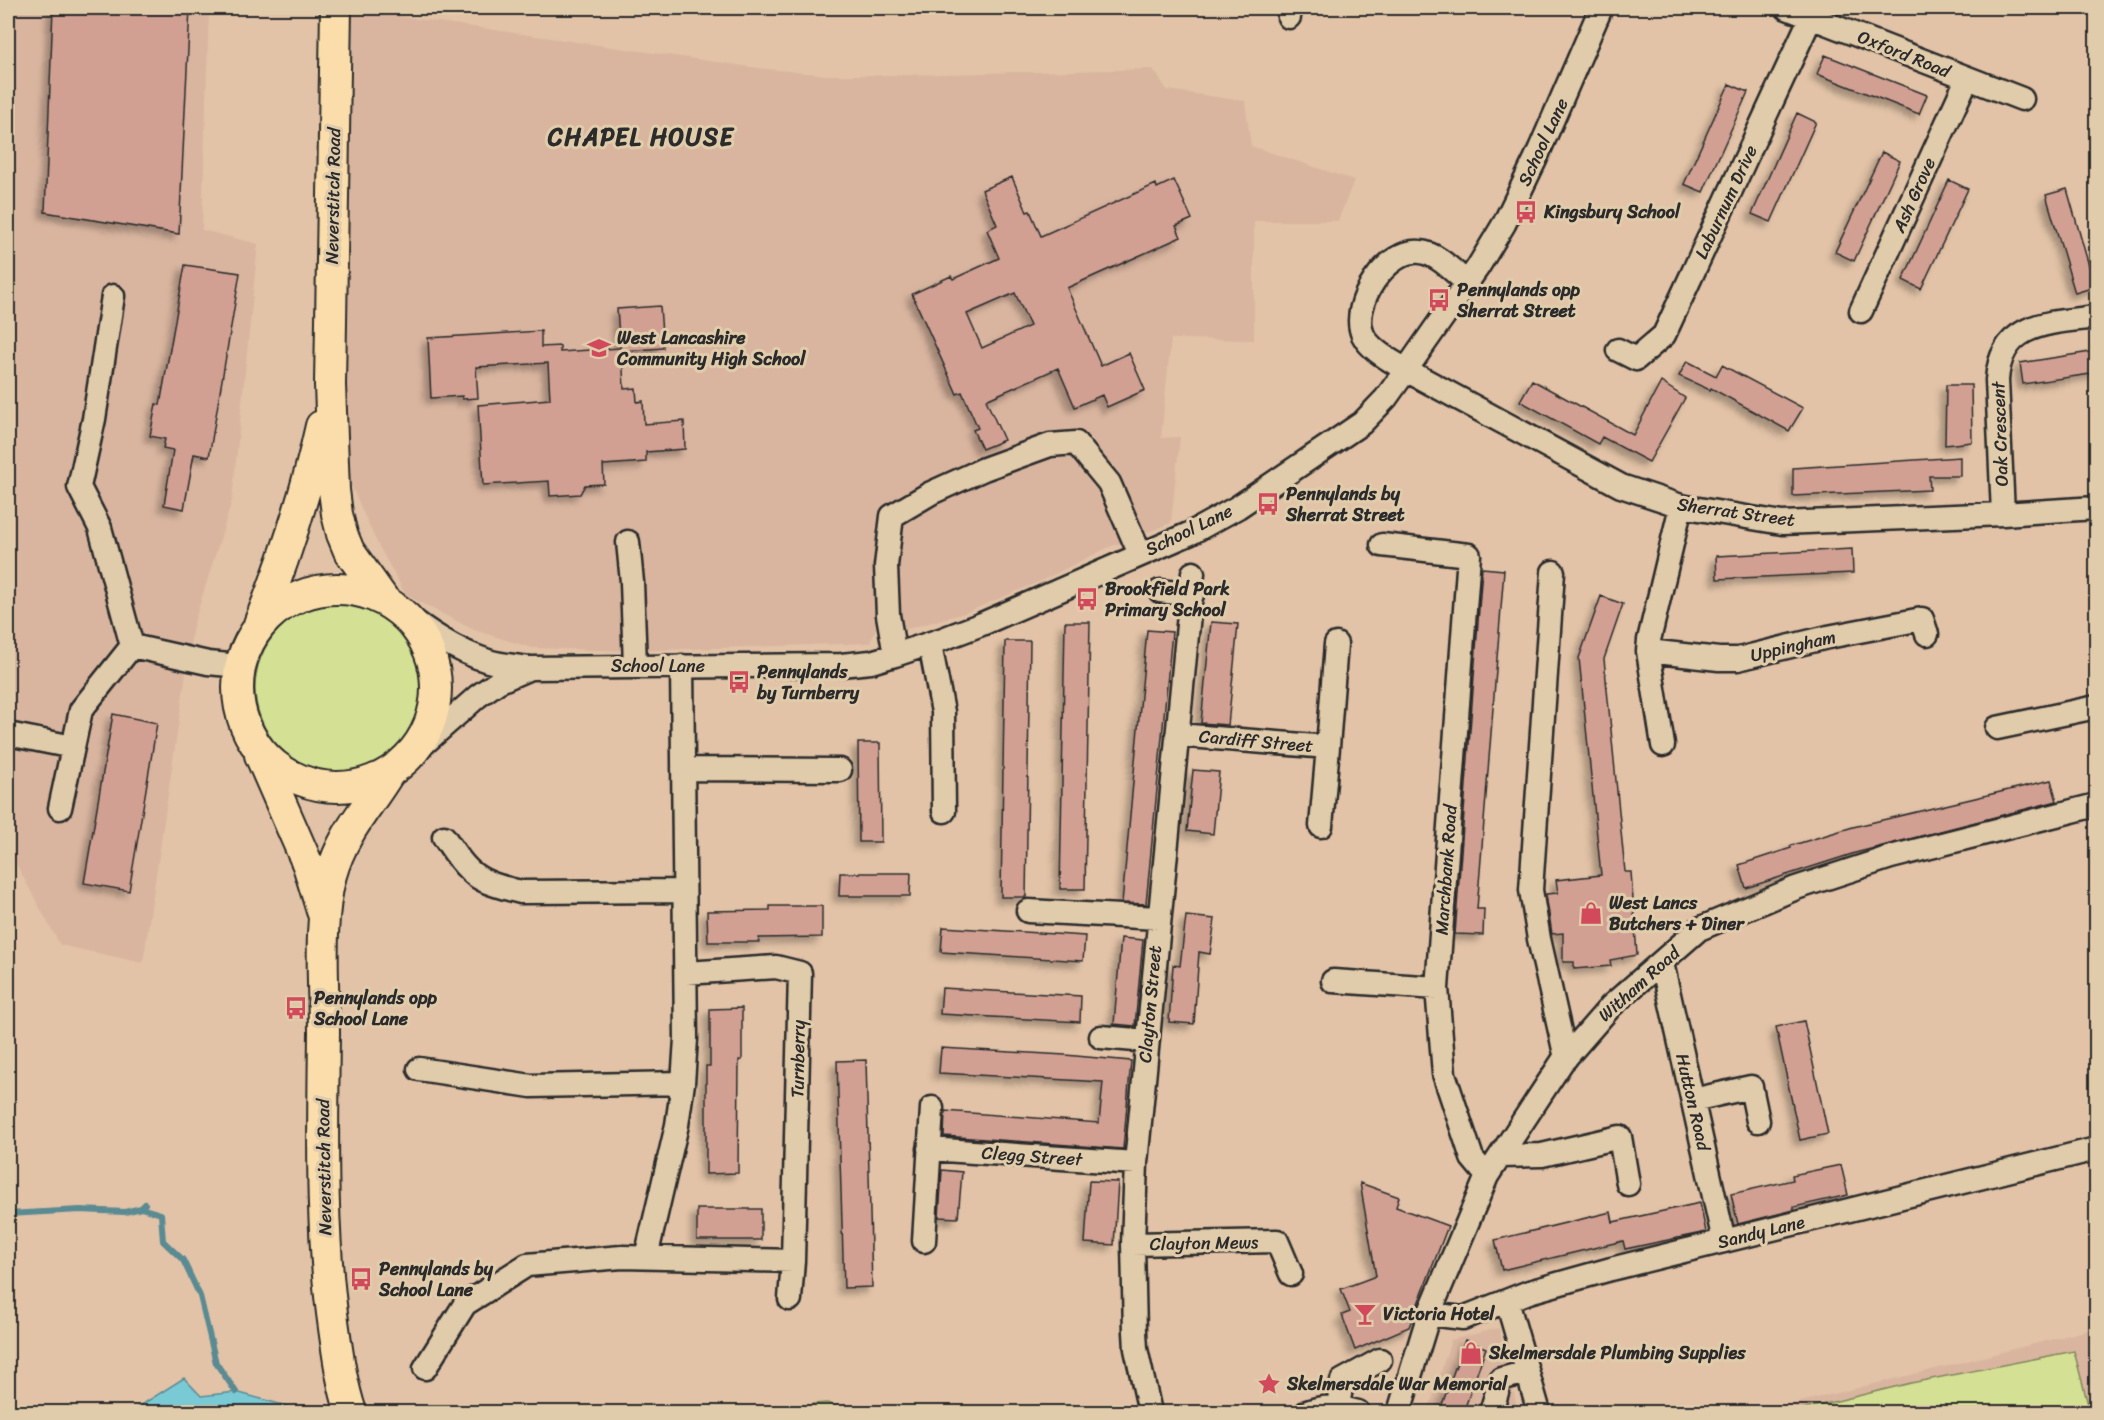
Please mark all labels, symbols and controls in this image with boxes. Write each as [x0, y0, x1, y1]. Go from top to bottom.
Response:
street label: Oxford Road [1853, 21, 1957, 88]
street label: School Lane [1509, 93, 1577, 191]
district label: CHAPEL HOUSE [547, 116, 734, 158]
street label: Neverstitch Road [316, 126, 350, 265]
street label: Laburnum Drive [1686, 140, 1766, 264]
street label: Ash Grove [1883, 152, 1945, 239]
place label: Kingsbury School [1543, 196, 1681, 228]
bus stop icon: Kingsbury School [1513, 199, 1539, 225]
place label: Pennylands opp Sherrat Street [1456, 274, 1581, 327]
bus stop icon: Pennylands opp Sherrat Street [1426, 287, 1452, 313]
place label: West Lancashire Community High School [616, 322, 806, 375]
school or university icon: West Lancashire Community High School [586, 335, 612, 361]
street label: Oak Crescent [1982, 380, 2018, 487]
place label: Pennylands by Sherrat Street [1285, 478, 1405, 531]
street label: Sherrat Street [1675, 488, 1797, 536]
bus stop icon: Pennylands by Sherrat Street [1255, 491, 1281, 517]
street label: School Lane [1140, 495, 1238, 565]
place label: Brookfield Park Primary School [1105, 573, 1230, 626]
bus stop icon: Brookfield Park Primary School [1074, 586, 1100, 612]
street label: Uppingham [1747, 621, 1839, 671]
street label: School Lane [611, 650, 705, 682]
place label: Pennylands by Turnberry [756, 656, 860, 709]
bus stop icon: Pennylands by Turnberry [726, 669, 752, 695]
street label: Cardiff Street [1198, 720, 1315, 762]
street label: Marchbank Road [1425, 802, 1467, 936]
place label: West Lancs Butchers + Diner [1609, 887, 1745, 940]
shop icon: West Lancs Butchers + Diner [1578, 900, 1604, 926]
street label: Witham Road [1590, 937, 1689, 1030]
street label: Clayton Street [1129, 944, 1171, 1064]
place label: Pennylands opp School Lane [313, 982, 438, 1035]
bus stop icon: Pennylands opp School Lane [283, 995, 309, 1021]
street label: Turnberry [781, 1019, 815, 1098]
street label: Hutton Road [1666, 1050, 1720, 1155]
street label: Neverstitch Road [307, 1097, 341, 1236]
street label: Clegg Street [981, 1137, 1084, 1176]
street label: Sandy Lane [1714, 1206, 1808, 1258]
street label: Clayton Mews [1149, 1226, 1259, 1260]
place label: Pennylands by School Lane [378, 1253, 494, 1306]
bus stop icon: Pennylands by School Lane [348, 1266, 374, 1292]
place label: Victoria Hotel [1383, 1298, 1495, 1330]
bar icon: Victoria Hotel [1352, 1301, 1378, 1327]
place label: Skelmersdale Plumbing Supplies [1488, 1337, 1746, 1369]
shop icon: Skelmersdale Plumbing Supplies [1458, 1340, 1484, 1366]
place label: Skelmersdale War Memorial [1286, 1368, 1508, 1400]
place icon: Skelmersdale War Memorial [1256, 1371, 1282, 1397]

